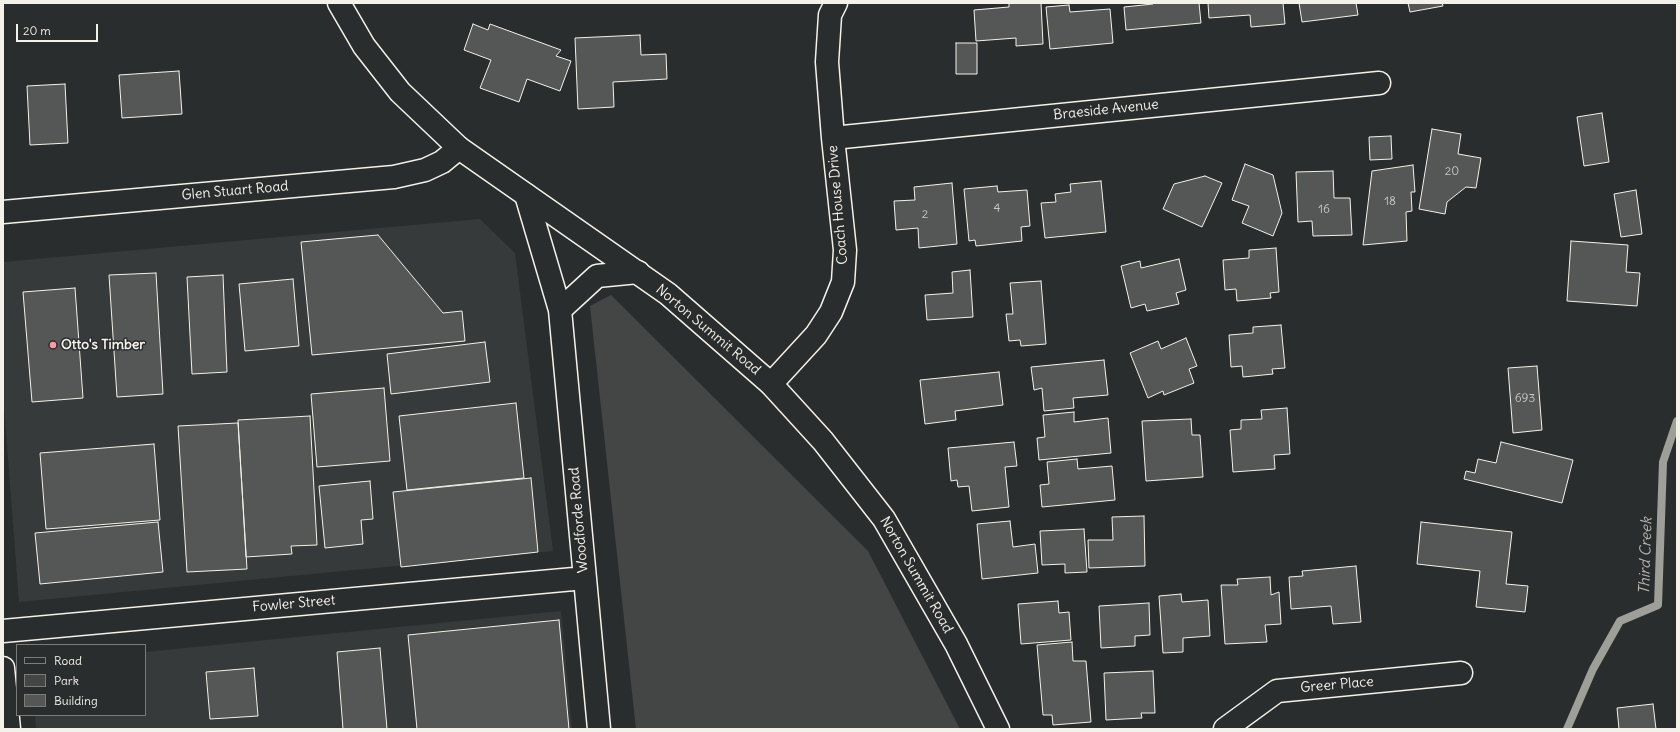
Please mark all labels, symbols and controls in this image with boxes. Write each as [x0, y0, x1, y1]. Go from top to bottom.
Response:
scale bar [18, 16, 100, 42]
text: 20 m [23, 23, 51, 38]
street label: Braeside Avenue [1053, 96, 1159, 124]
street label: Coach House Drive [824, 145, 852, 265]
house number: 20 [1445, 165, 1459, 179]
street label: Glen Stuart Road [181, 178, 289, 204]
house number: 18 [1384, 195, 1396, 209]
house number: 4 [994, 202, 1000, 216]
house number: 16 [1318, 203, 1330, 217]
house number: 2 [922, 208, 928, 222]
street label: Norton Summit Road [652, 281, 764, 379]
place label: Otto's Timber [61, 337, 145, 353]
marker: Otto's Timber [48, 340, 58, 350]
house number: 693 [1515, 392, 1535, 406]
street label: Woodforde Road [566, 467, 592, 573]
street label: Norton Summit Road [876, 514, 956, 636]
water label: Third Creek [1636, 517, 1656, 595]
street label: Fowler Street [252, 592, 336, 616]
legend [16, 644, 146, 716]
text: Road [54, 653, 82, 668]
text: Park [54, 673, 79, 688]
street label: Greer Place [1300, 673, 1374, 697]
text: Building [54, 693, 98, 708]

